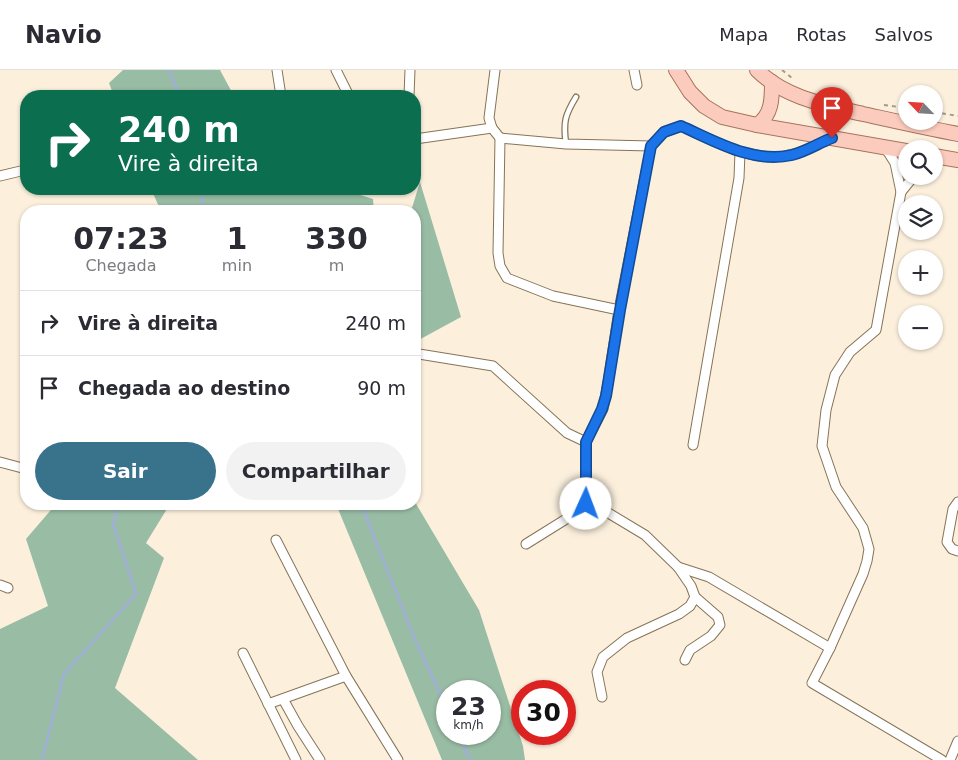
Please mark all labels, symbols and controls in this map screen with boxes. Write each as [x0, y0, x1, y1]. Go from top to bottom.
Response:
text: Navio [25, 21, 102, 49]
text: Mapa [719, 24, 768, 45]
text: Rotas [796, 24, 847, 45]
text: Salvos [875, 24, 933, 45]
north arrow [898, 85, 942, 130]
map controls [898, 85, 943, 350]
pin [811, 87, 853, 138]
icon: arrive [818, 94, 846, 122]
icon: right [35, 110, 100, 175]
text: 240 m [118, 110, 240, 150]
button: search [898, 140, 943, 185]
text: Vire à direita [118, 151, 259, 176]
button: layers [898, 195, 943, 240]
text: 07:23 [73, 221, 169, 256]
text: 1 [226, 221, 247, 256]
text: 330 [305, 221, 368, 256]
button: + [898, 250, 943, 295]
text: Chegada [85, 256, 156, 275]
text: min [222, 256, 252, 275]
text: m [329, 256, 344, 275]
button: − [898, 305, 943, 350]
icon: right [35, 309, 63, 337]
text: Vire à direita [78, 312, 218, 334]
text: 240 m [345, 312, 406, 334]
icon: arrive [35, 374, 63, 402]
text: Chegada ao destino [78, 377, 290, 399]
text: 90 m [357, 377, 406, 399]
button: Sair [35, 442, 216, 500]
button: Compartilhar [226, 442, 406, 500]
position arrow [559, 477, 611, 529]
speed limit sign: 30 [511, 680, 576, 745]
text: 23 [451, 692, 486, 721]
text: km/h [453, 718, 484, 732]

